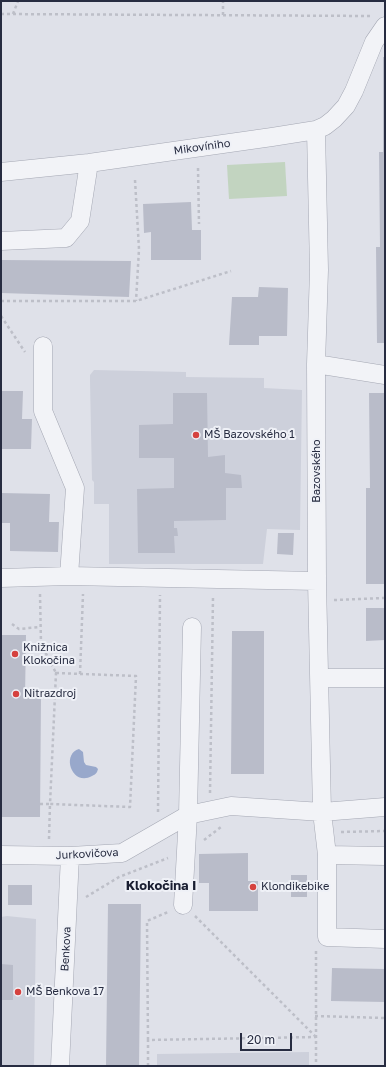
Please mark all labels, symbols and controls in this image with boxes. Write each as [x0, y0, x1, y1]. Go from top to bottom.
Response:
street label: Mikovíniho [173, 136, 231, 158]
place label: MŠ Bazovského 1 [204, 428, 295, 442]
marker: MŠ Bazovského 1 [191, 430, 201, 440]
street label: Bazovského [310, 439, 324, 503]
place label: Knižnica Klokočina [23, 641, 75, 667]
marker: Knižnica Klokočina [10, 649, 20, 659]
place label: Nitrazdroj [24, 687, 76, 701]
marker: Nitrazdroj [11, 689, 21, 699]
street label: Jurkovičova [55, 846, 119, 862]
district label: Klokočina I [126, 878, 196, 894]
place label: Klondikebike [261, 880, 329, 894]
marker: Klondikebike [248, 882, 258, 892]
street label: Benkova [58, 926, 74, 972]
place label: MŠ Benkova 17 [26, 985, 104, 999]
marker: MŠ Benkova 17 [13, 987, 23, 997]
scale bar [242, 1025, 294, 1051]
text: 20 m [247, 1032, 275, 1047]

